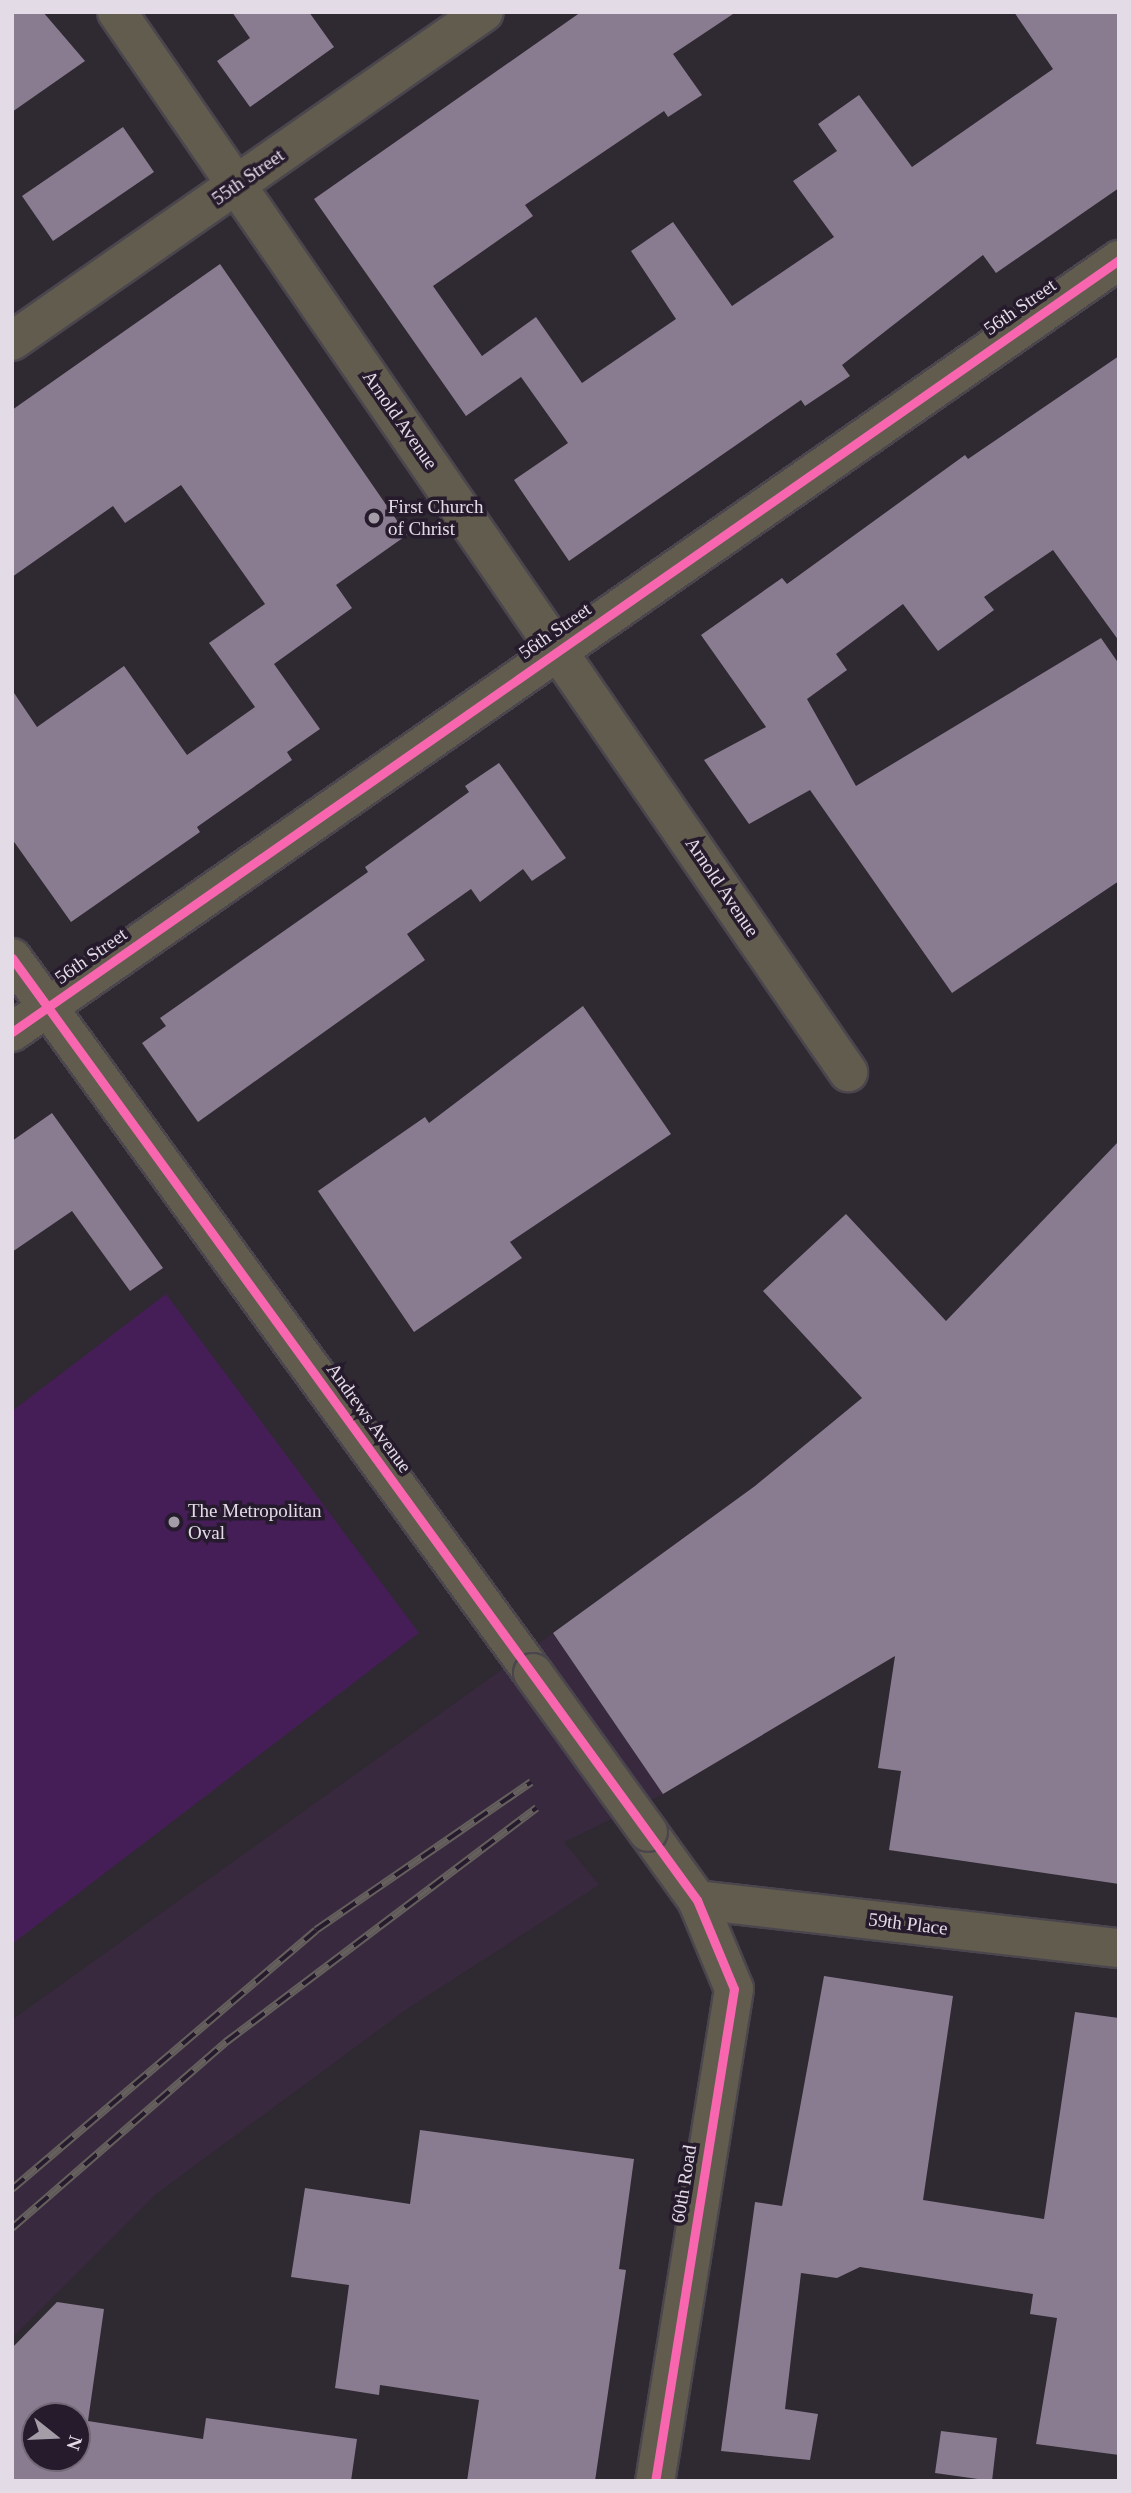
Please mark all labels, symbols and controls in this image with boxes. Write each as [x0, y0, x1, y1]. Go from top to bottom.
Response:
street label: 55th Street [208, 144, 288, 210]
street label: 56th Street [980, 274, 1060, 340]
street label: Arnold Avenue [357, 366, 443, 474]
place label: First Church of Christ [388, 496, 484, 540]
marker: First Church of Christ [366, 510, 382, 526]
street label: 56th Street [515, 598, 595, 664]
street label: Arnold Avenue [680, 832, 764, 942]
street label: 56th Street [51, 923, 131, 989]
street label: Andrews Avenue [321, 1358, 417, 1478]
place label: The Metropolitan Oval [188, 1500, 321, 1544]
marker: The Metropolitan Oval [166, 1514, 182, 1530]
street label: 59th Place [867, 1908, 949, 1940]
street label: 60th Road [667, 2143, 701, 2225]
north arrow [21, 2402, 91, 2472]
text: N [62, 2433, 87, 2453]

